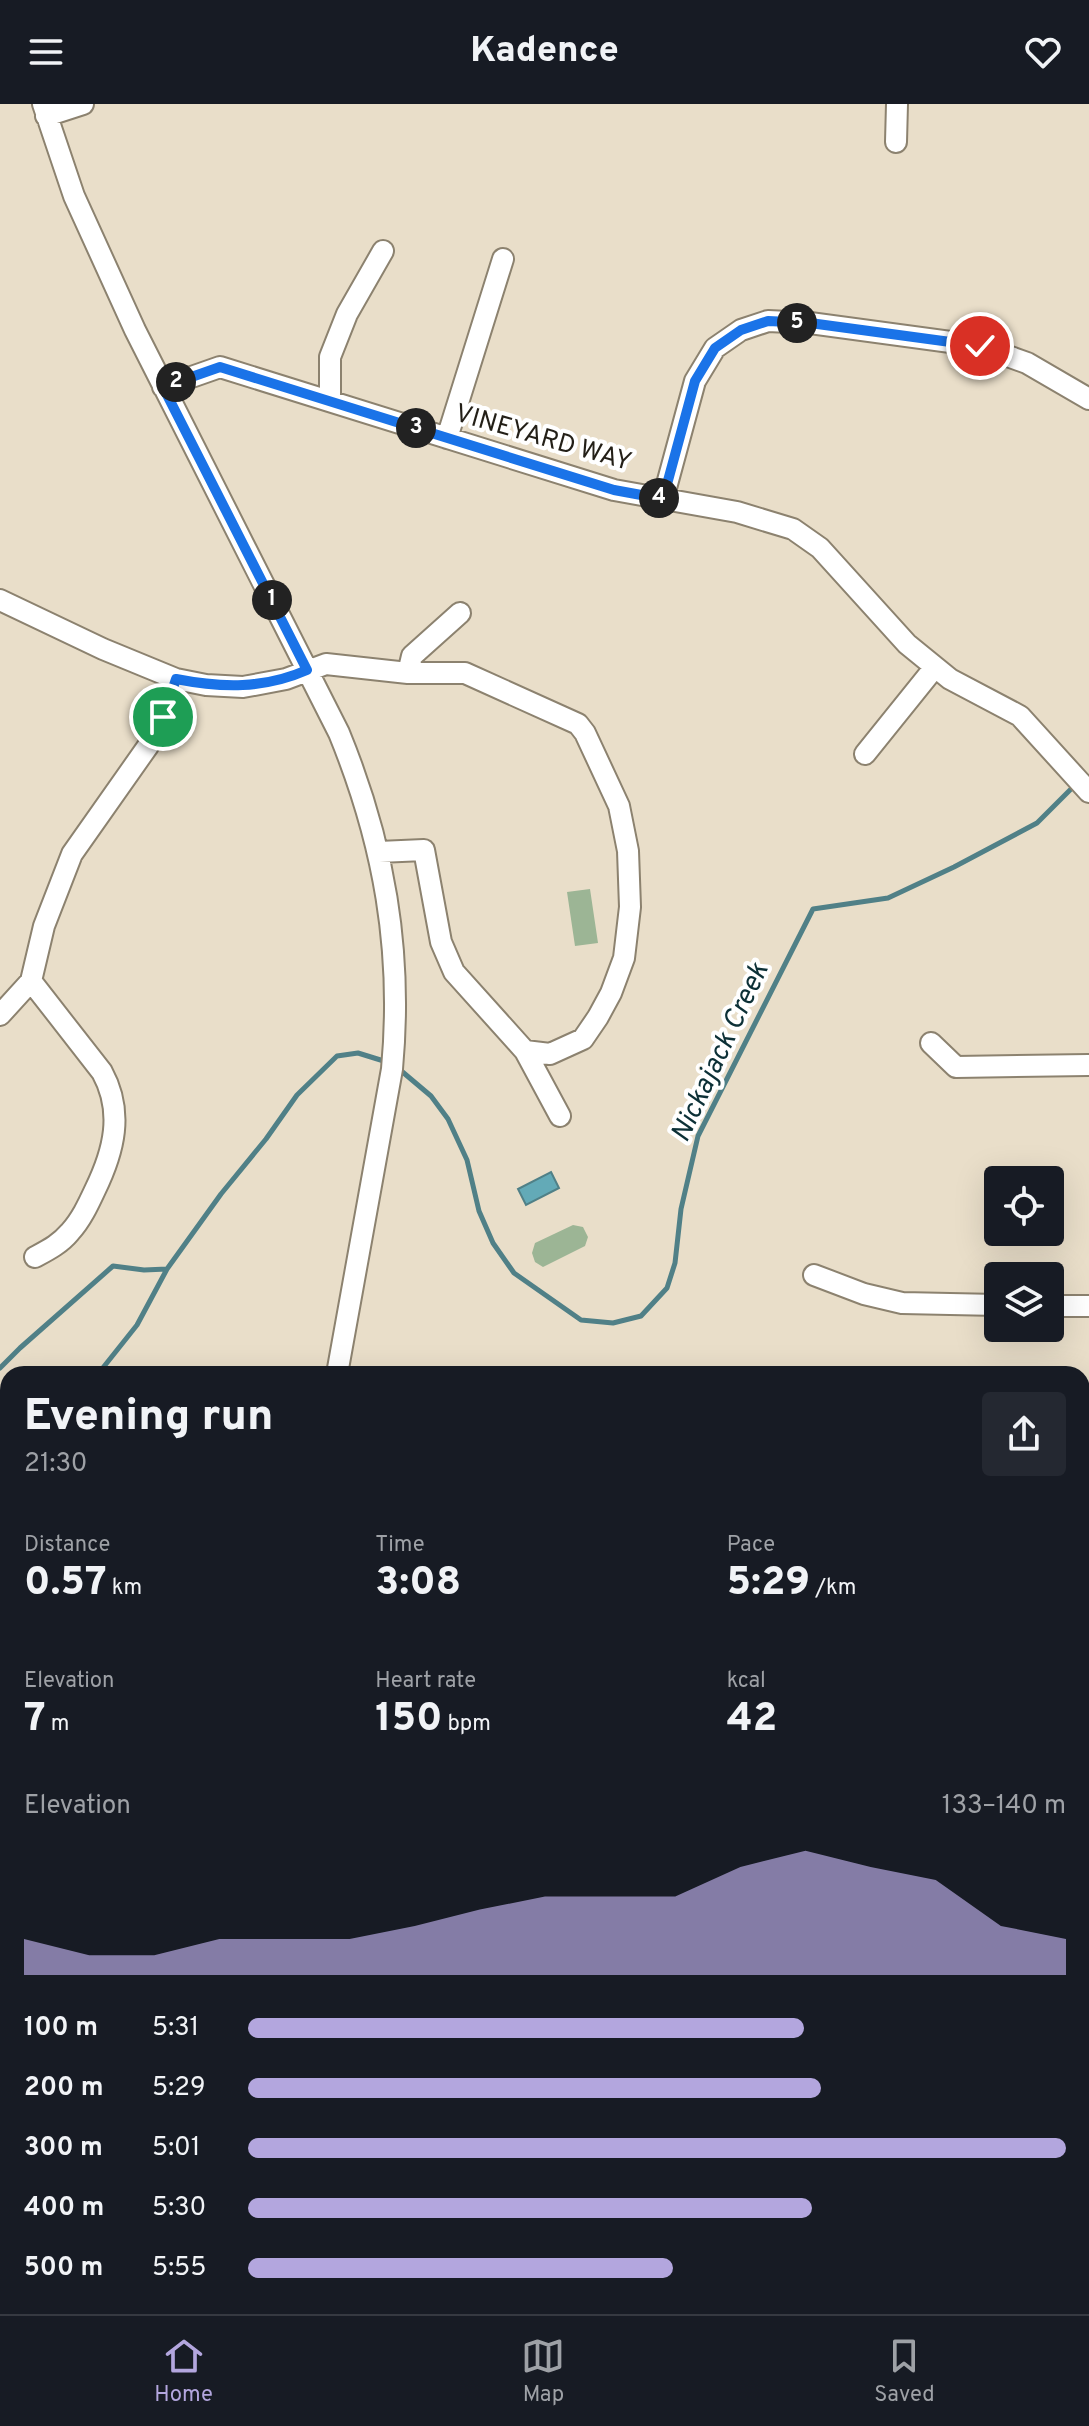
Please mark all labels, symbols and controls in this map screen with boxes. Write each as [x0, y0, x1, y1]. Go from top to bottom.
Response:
text: Kadence [470, 29, 619, 75]
icon: menu [24, 30, 68, 74]
icon: heart [1021, 30, 1065, 74]
pin: 5 [777, 303, 817, 343]
text: 5 [790, 309, 804, 336]
pin [946, 312, 1014, 380]
icon: check [958, 324, 1002, 368]
pin: 2 [156, 362, 196, 402]
text: 2 [169, 368, 183, 395]
street label: VINEYARD WAY [451, 398, 635, 480]
pin: 3 [396, 408, 436, 448]
text: 3 [409, 414, 423, 441]
pin: 4 [639, 478, 679, 518]
text: 4 [652, 484, 666, 511]
pin: 1 [252, 580, 292, 620]
text: 1 [268, 586, 276, 613]
pin [129, 683, 197, 751]
icon: arrive [141, 695, 185, 739]
water label: Nickajack Creek [664, 957, 779, 1148]
map controls [984, 1166, 1064, 1342]
button: locate [984, 1166, 1064, 1246]
button: layers [984, 1262, 1064, 1342]
text: Evening run [24, 1390, 273, 1446]
button: share [982, 1392, 1066, 1476]
text: 21:30 [24, 1448, 88, 1481]
text: Distance [24, 1532, 110, 1559]
text: Time [375, 1532, 425, 1559]
text: Pace [727, 1532, 775, 1559]
text: 0.57 [24, 1559, 107, 1609]
text: 3:08 [375, 1559, 461, 1609]
text: 5:29 [727, 1559, 810, 1609]
text: km [107, 1575, 142, 1602]
text: /km [810, 1575, 856, 1602]
text: Elevation [24, 1668, 114, 1695]
text: Heart rate [375, 1668, 476, 1695]
text: kcal [727, 1668, 766, 1695]
text: 7 [24, 1695, 46, 1745]
text: 150 [375, 1695, 442, 1745]
text: 42 [727, 1695, 777, 1745]
text: m [46, 1711, 69, 1738]
text: bpm [442, 1711, 491, 1738]
text: Elevation [24, 1790, 131, 1823]
text: 133–140 m [942, 1790, 1066, 1823]
text: 100 m [24, 2012, 98, 2045]
text: 5:31 [152, 2012, 199, 2045]
text: 200 m [24, 2072, 103, 2105]
text: 5:29 [152, 2072, 205, 2105]
text: 300 m [24, 2132, 103, 2165]
text: 5:01 [152, 2132, 200, 2165]
text: 400 m [24, 2192, 104, 2225]
text: 5:30 [152, 2192, 206, 2225]
text: 500 m [24, 2252, 103, 2285]
text: 5:55 [152, 2252, 206, 2285]
tab: Home [154, 2334, 213, 2409]
tab: Map [521, 2334, 565, 2409]
tab: Saved [874, 2334, 935, 2409]

